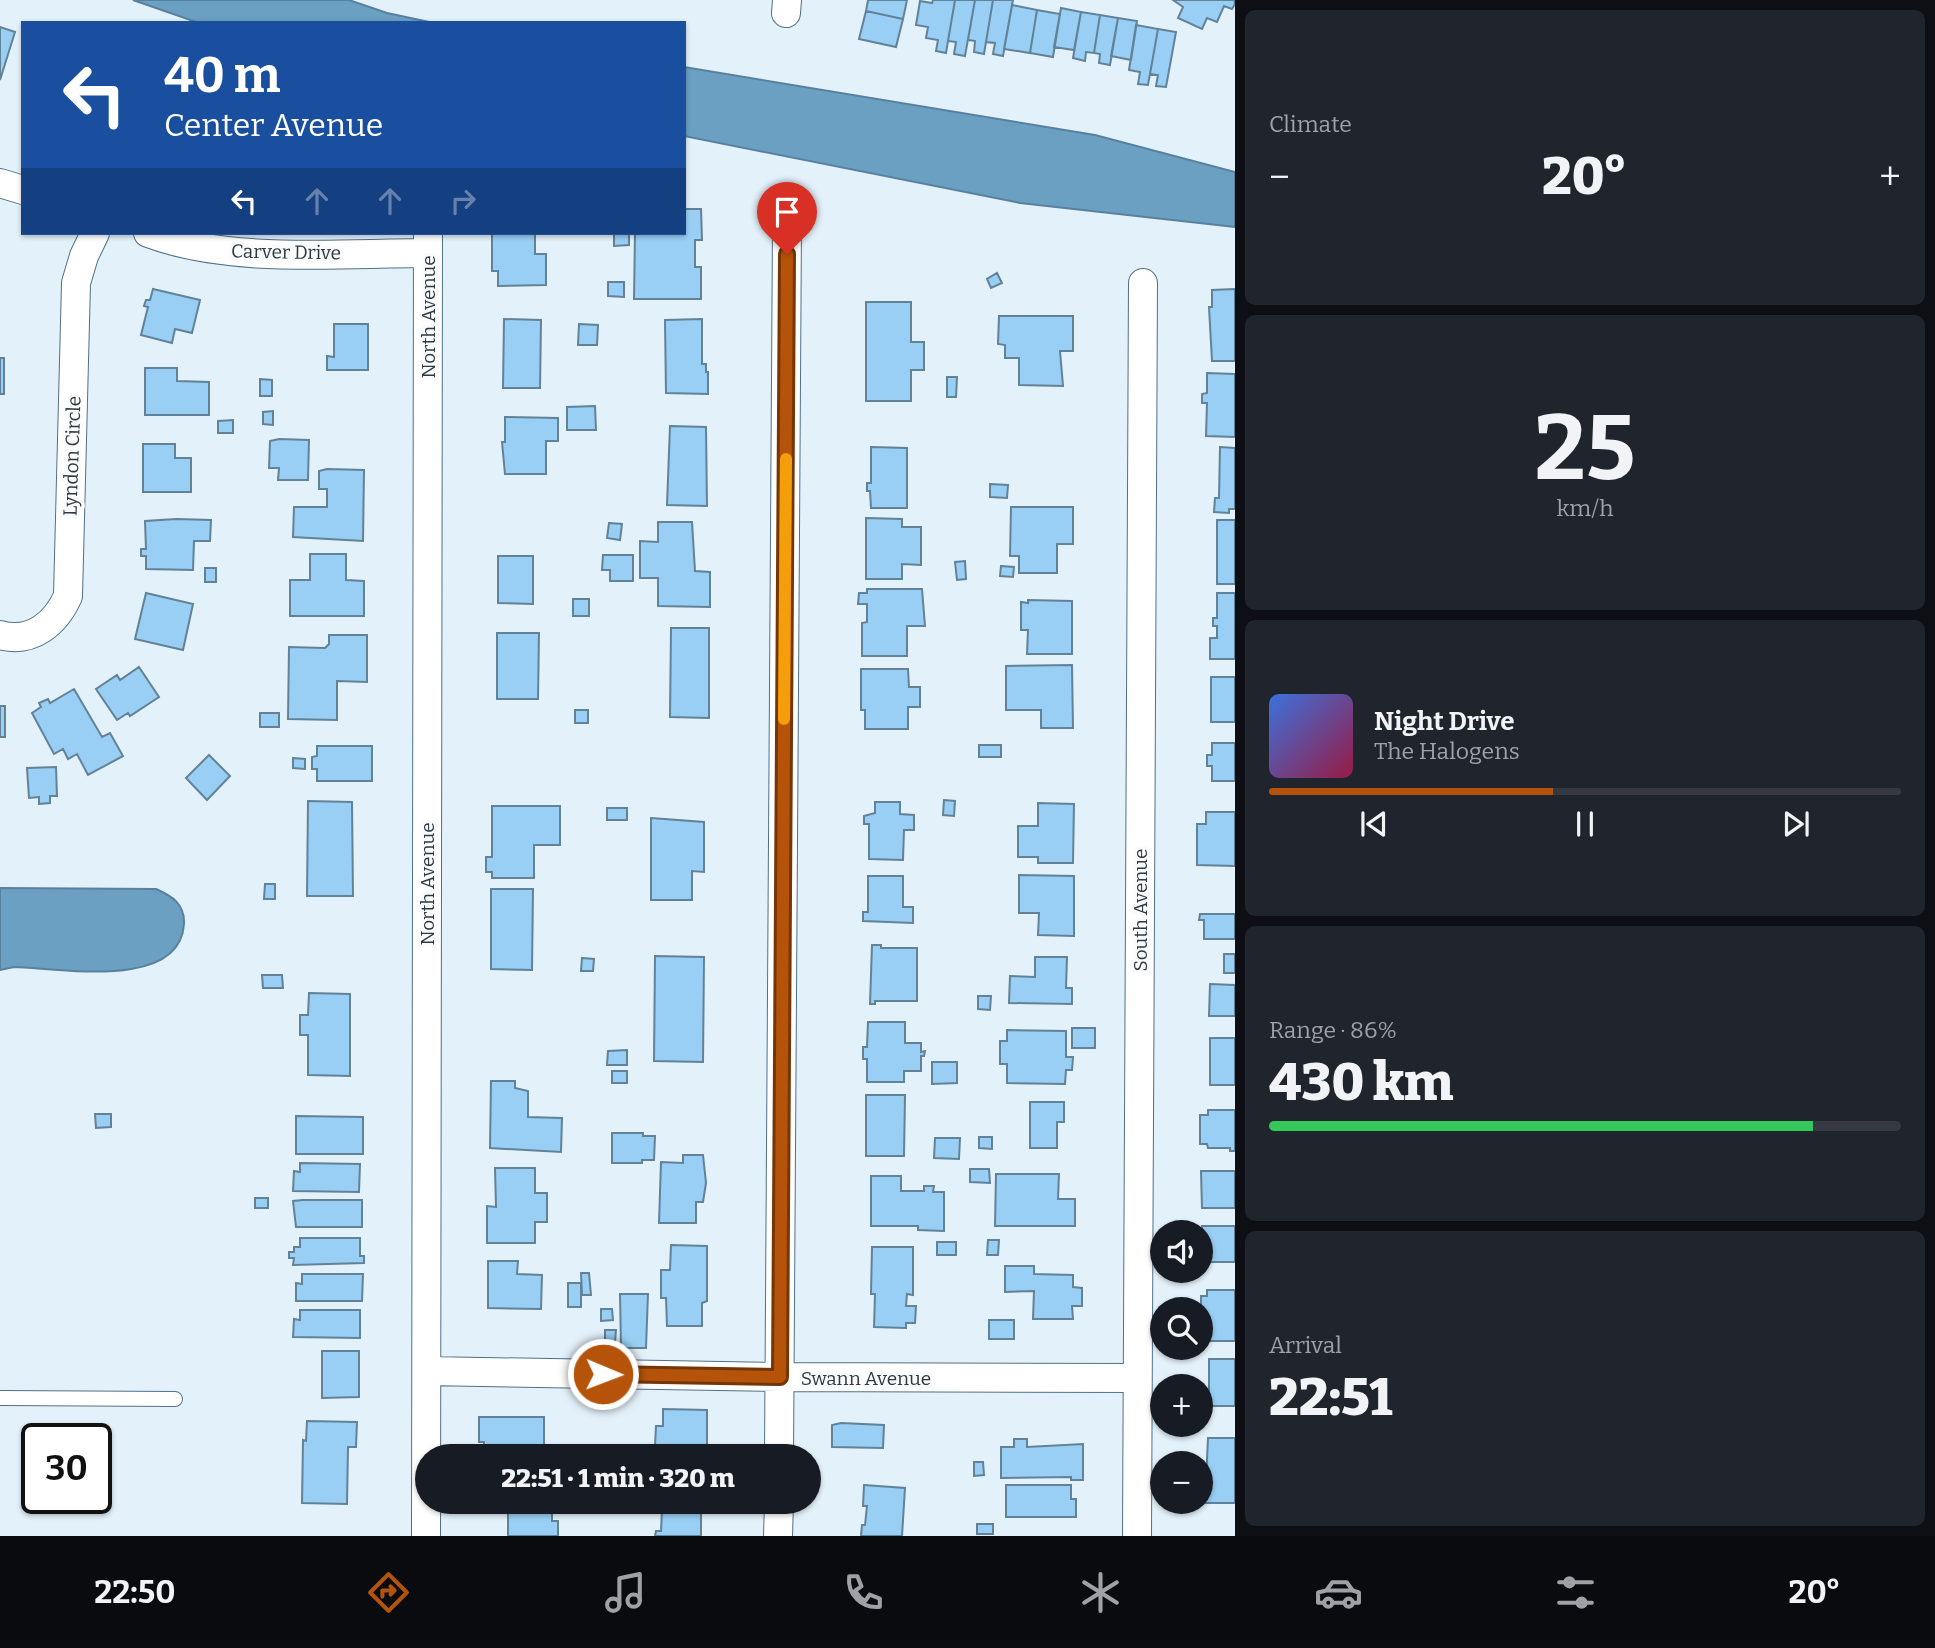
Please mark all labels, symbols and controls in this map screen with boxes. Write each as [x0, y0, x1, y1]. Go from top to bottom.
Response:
text: 40 m [164, 46, 281, 105]
icon: left [49, 49, 140, 140]
text: Center Avenue [164, 106, 383, 144]
text: Climate [1269, 110, 1352, 138]
text: 20° [1542, 145, 1627, 208]
text: − [1269, 154, 1290, 200]
text: + [1879, 154, 1901, 200]
icon: left [225, 182, 263, 220]
icon: ahead [298, 182, 336, 220]
icon: ahead [371, 182, 409, 220]
icon: right [444, 182, 482, 220]
pin [757, 182, 817, 254]
icon: arrive [768, 193, 806, 231]
street label: Carver Drive [231, 240, 341, 264]
street label: North Avenue [417, 255, 440, 379]
text: 25 [1534, 394, 1636, 503]
street label: Lyndon Circle [58, 396, 86, 516]
text: km/h [1557, 494, 1613, 522]
text: Night Drive [1374, 706, 1515, 737]
text: The Halogens [1374, 737, 1520, 765]
icon: previous [1355, 805, 1393, 843]
icon: pause [1566, 805, 1604, 843]
icon: next [1777, 805, 1815, 843]
street label: North Avenue [416, 822, 439, 946]
street label: South Avenue [1129, 849, 1152, 971]
text: Range · 86% [1269, 1016, 1397, 1044]
text: 430 km [1269, 1051, 1454, 1114]
map controls [1150, 1220, 1213, 1514]
button: sound [1150, 1220, 1213, 1283]
button: search [1150, 1297, 1213, 1360]
text: Arrival [1269, 1331, 1342, 1359]
position arrow [566, 1337, 640, 1411]
text: 22:51 [1269, 1366, 1392, 1429]
street label: Swann Avenue [801, 1367, 931, 1390]
button: + [1150, 1374, 1213, 1437]
speed limit sign: 30 [21, 1423, 112, 1514]
button: − [1150, 1451, 1213, 1514]
text: 22:51 · 1 min · 320 m [501, 1463, 735, 1494]
icon: directions [364, 1568, 413, 1617]
icon: music [601, 1568, 650, 1617]
icon: phone [839, 1568, 888, 1617]
icon: climate [1076, 1568, 1125, 1617]
icon: car [1314, 1568, 1363, 1617]
icon: filters [1551, 1568, 1600, 1617]
text: 22:50 [94, 1573, 176, 1611]
text: 20° [1789, 1573, 1841, 1611]

